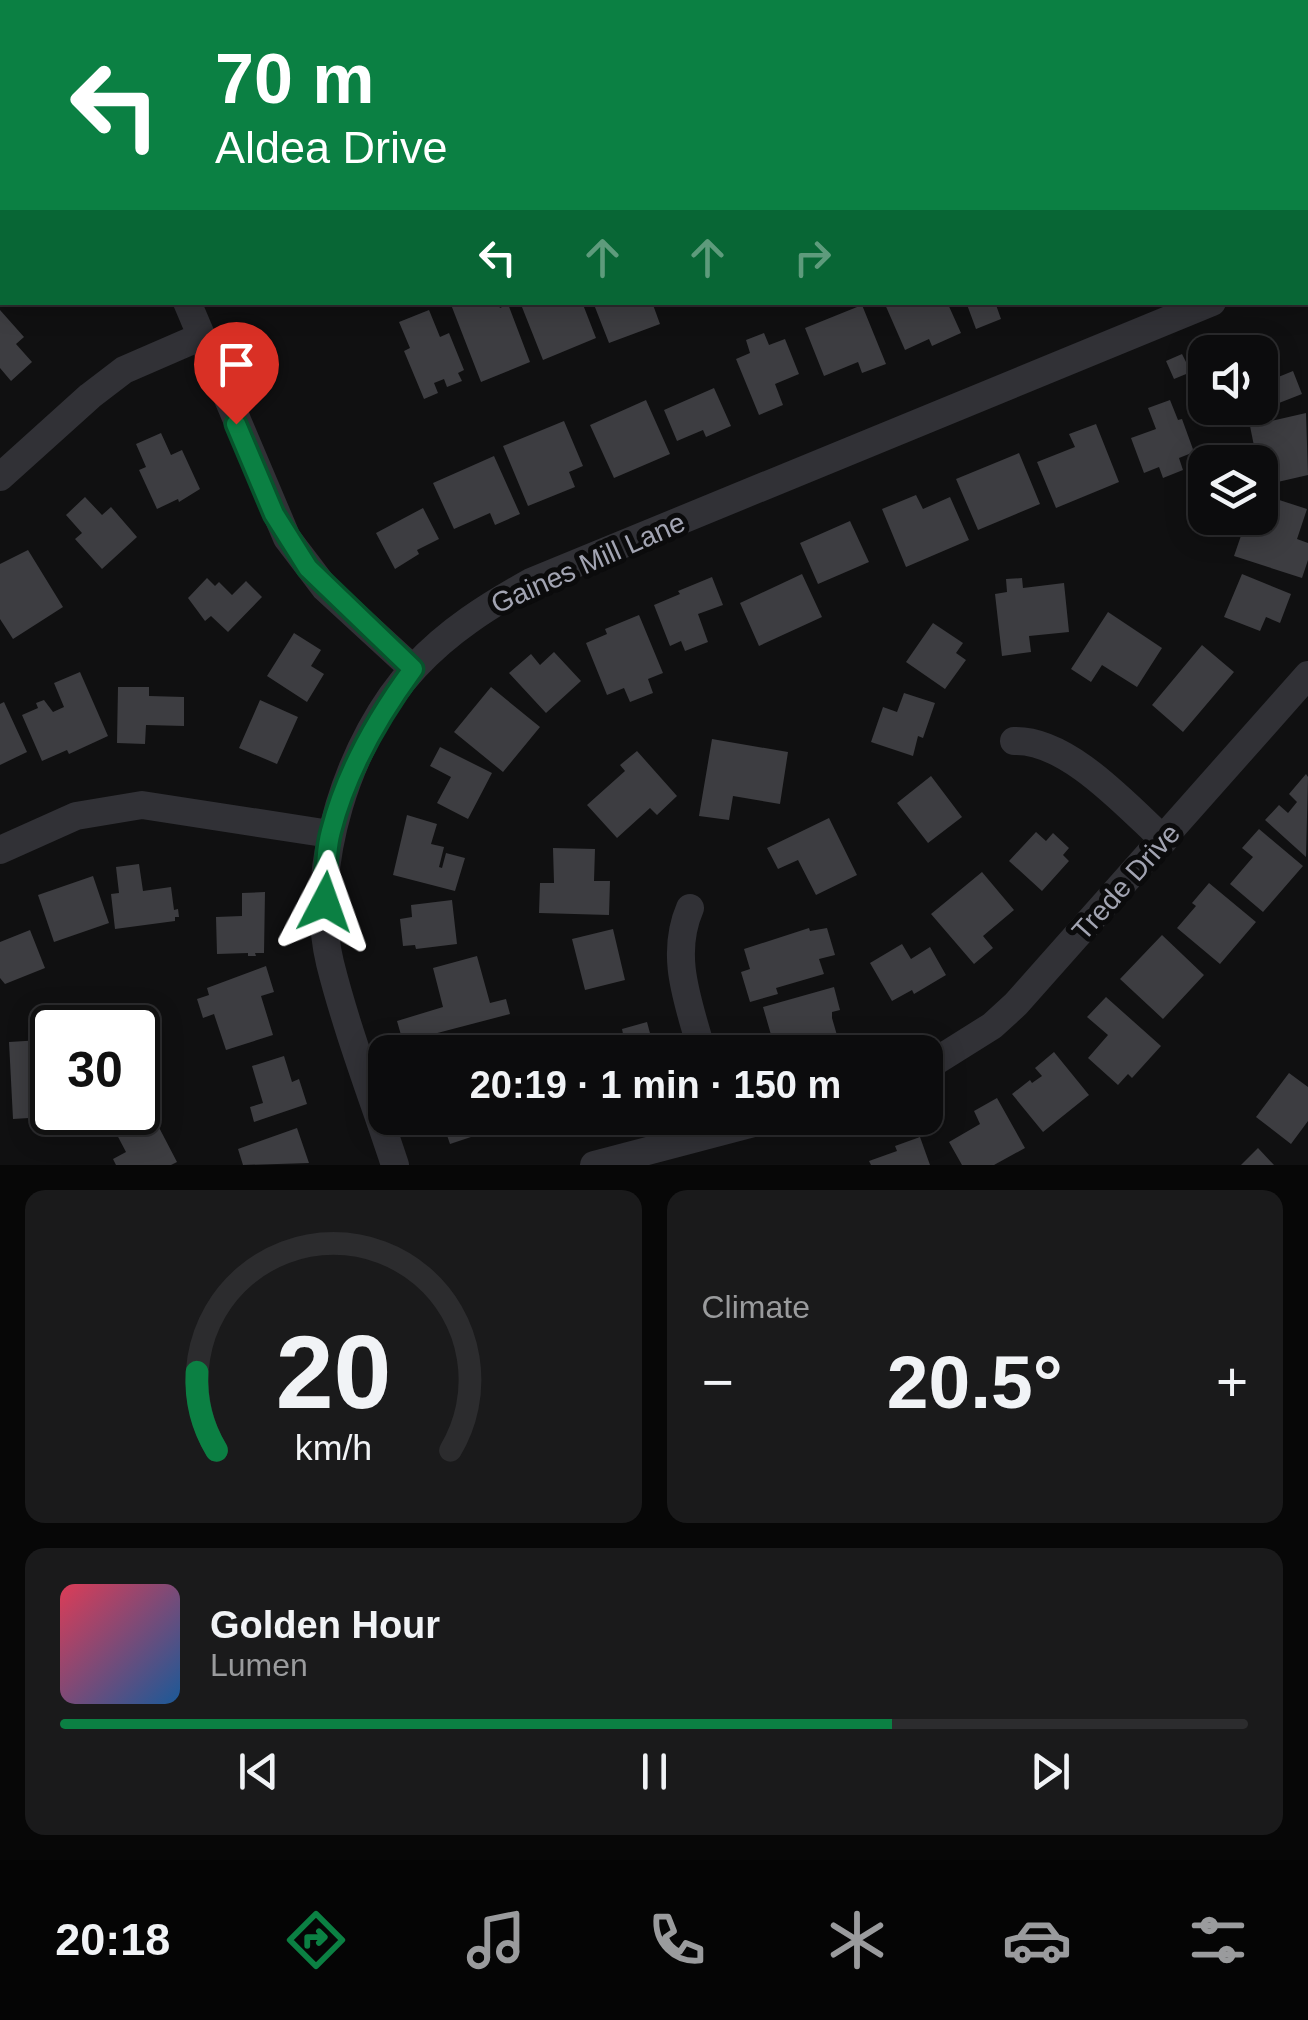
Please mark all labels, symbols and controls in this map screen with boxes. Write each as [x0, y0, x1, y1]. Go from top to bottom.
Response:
icon: left [50, 40, 180, 170]
text: 70 m [215, 40, 375, 118]
text: Aldea Drive [215, 122, 448, 173]
icon: left [470, 230, 525, 285]
icon: ahead [575, 230, 630, 285]
icon: ahead [680, 230, 735, 285]
icon: right [785, 230, 840, 285]
pin [194, 322, 279, 425]
map controls [1188, 335, 1278, 535]
button: sound [1188, 335, 1278, 425]
icon: arrive [209, 337, 264, 392]
button: layers [1188, 445, 1278, 535]
street label: Gaines Mill Lane [486, 506, 690, 620]
street label: Trede Drive [1066, 818, 1186, 946]
position arrow [273, 850, 377, 954]
speed limit sign: 30 [30, 1005, 160, 1135]
text: 20:19 · 1 min · 150 m [470, 1064, 841, 1106]
text: Climate [702, 1289, 810, 1325]
text: 20 [275, 1314, 391, 1430]
text: 20.5° [887, 1340, 1063, 1424]
text: − [702, 1351, 734, 1413]
text: + [1216, 1351, 1248, 1413]
text: km/h [295, 1428, 372, 1468]
text: Golden Hour [210, 1604, 440, 1646]
text: Lumen [210, 1647, 308, 1683]
icon: previous [231, 1744, 286, 1799]
icon: pause [627, 1744, 682, 1799]
icon: next [1023, 1744, 1078, 1799]
icon: directions [281, 1905, 351, 1975]
icon: music [461, 1905, 531, 1975]
icon: phone [642, 1905, 712, 1975]
icon: climate [822, 1905, 892, 1975]
icon: car [1002, 1905, 1072, 1975]
icon: filters [1183, 1905, 1253, 1975]
text: 20:18 [55, 1914, 170, 1965]

